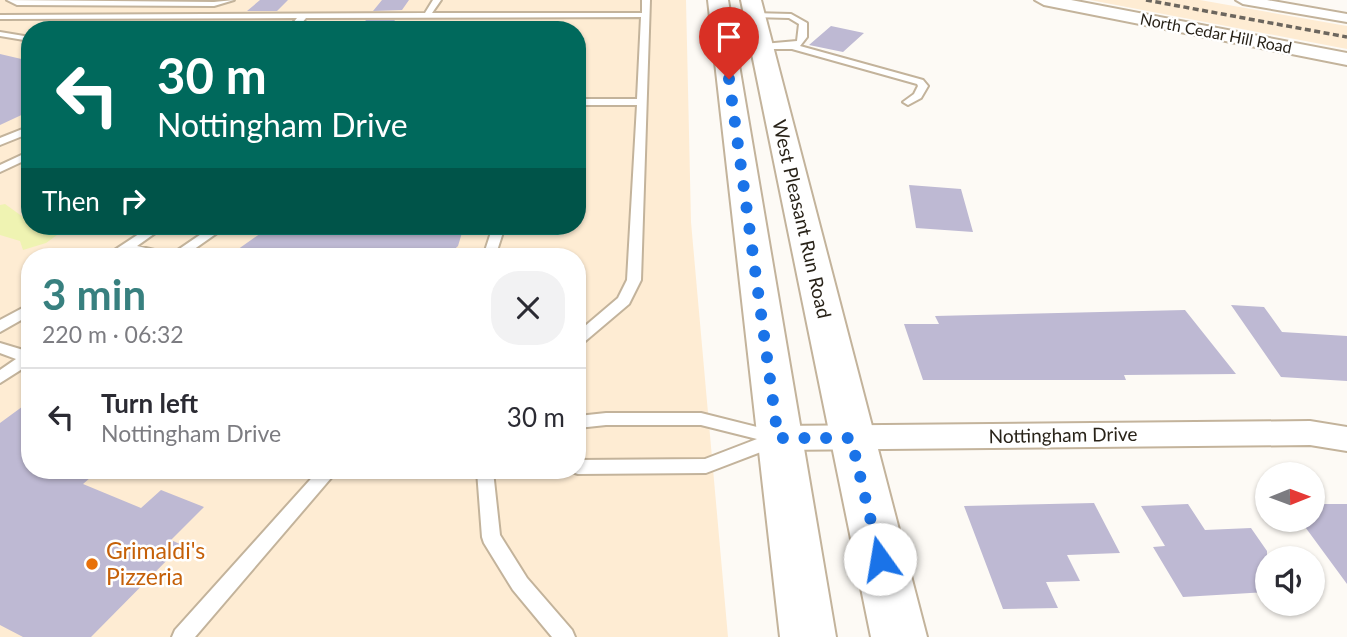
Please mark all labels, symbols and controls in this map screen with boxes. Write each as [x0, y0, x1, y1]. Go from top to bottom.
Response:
pin [699, 7, 759, 79]
street label: North Cedar Hill Road [1139, 8, 1294, 57]
icon: arrive [710, 18, 748, 56]
text: 30 m [157, 46, 267, 104]
icon: left [42, 49, 133, 140]
text: Nottingham Drive [157, 105, 408, 144]
street label: West Pleasant Run Road [768, 117, 837, 321]
icon: right [114, 182, 152, 220]
text: Then [42, 185, 100, 217]
text: 3 min [42, 269, 146, 319]
button: close [491, 271, 565, 345]
text: 220 m · 06:32 [42, 320, 184, 348]
text: Turn left [101, 387, 198, 419]
icon: left [42, 398, 80, 436]
text: 30 m [507, 401, 565, 433]
text: Nottingham Drive [101, 419, 281, 447]
street label: Nottingham Drive [988, 422, 1138, 447]
north arrow [1255, 462, 1325, 532]
map controls [1255, 462, 1325, 616]
position arrow [843, 522, 917, 596]
place label: Grimaldi's Pizzeria [106, 536, 205, 590]
button: sound [1255, 546, 1325, 616]
marker: Grimaldi's Pizzeria [84, 556, 100, 572]

